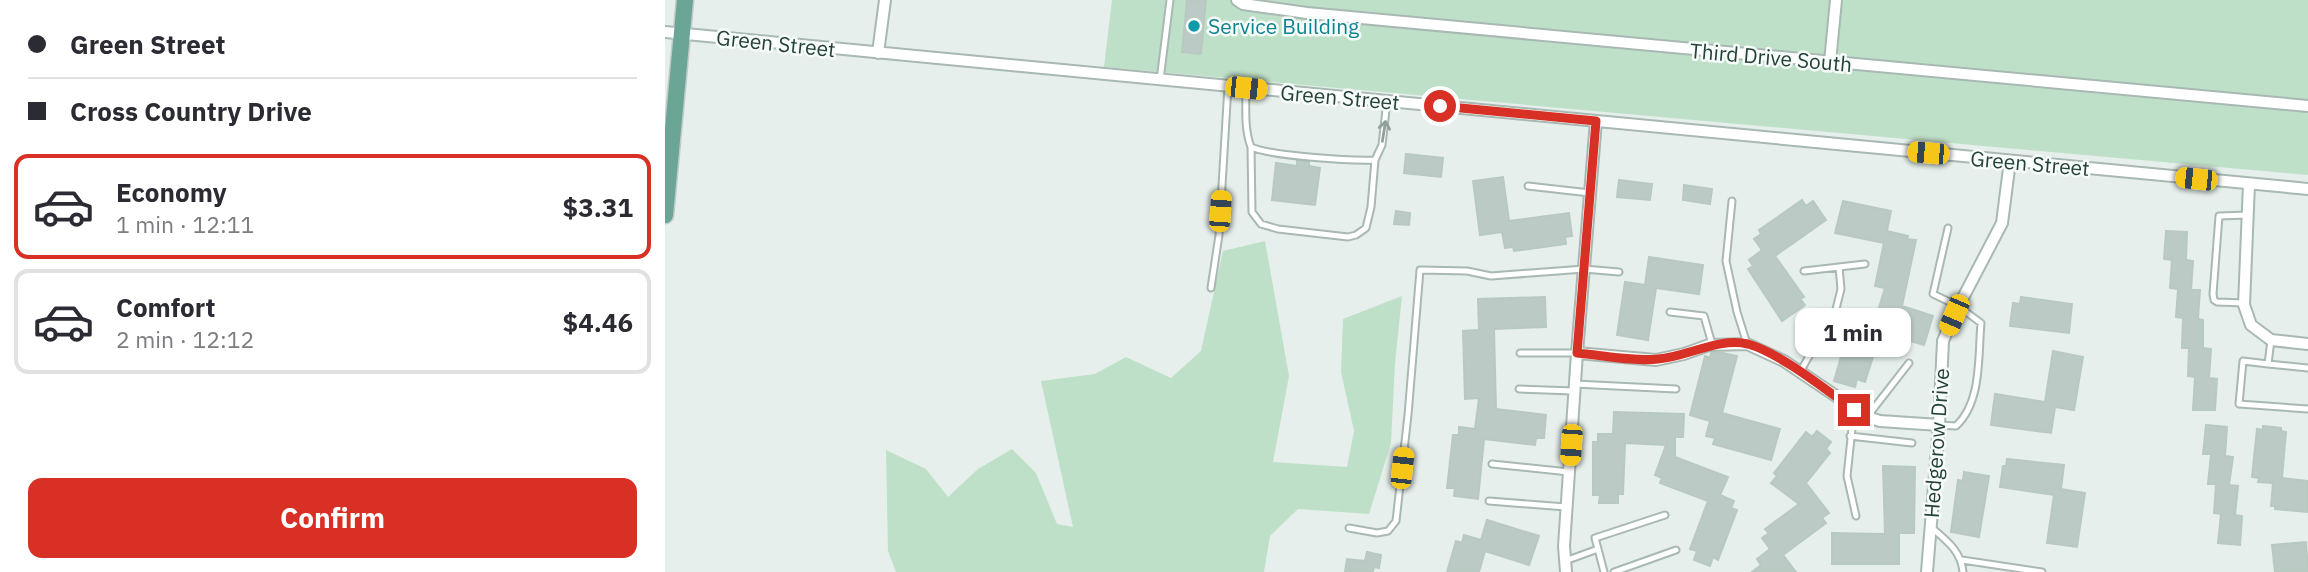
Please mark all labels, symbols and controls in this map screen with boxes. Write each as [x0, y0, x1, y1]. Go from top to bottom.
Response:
place label: Service Building [1208, 12, 1359, 40]
marker: Service Building [1186, 18, 1202, 34]
street label: Green Street [715, 23, 837, 63]
text: Green Street [70, 27, 226, 61]
street label: Third Drive South [1689, 36, 1853, 78]
car [1225, 75, 1268, 101]
street label: Green Street [1279, 78, 1401, 116]
route start [1424, 90, 1456, 122]
text: Cross Country Drive [70, 94, 312, 128]
one-way arrow [1378, 120, 1391, 143]
car [1907, 141, 1950, 165]
street label: Green Street [1969, 144, 2091, 182]
car [2175, 166, 2218, 192]
icon: car [32, 175, 95, 238]
text: Economy [116, 175, 227, 209]
car [1209, 189, 1232, 233]
text: $3.31 [563, 190, 633, 224]
text: 1 min · 12:11 [116, 209, 254, 239]
icon: car [32, 290, 95, 353]
text: Comfort [116, 290, 215, 324]
car [1937, 292, 1972, 338]
text: $4.46 [563, 305, 633, 339]
callout: 1 min [1796, 308, 1912, 358]
text: 1 min [1823, 317, 1883, 347]
text: 2 min · 12:12 [116, 324, 254, 354]
street label: Hedgerow Drive [1917, 367, 1955, 519]
route end [1838, 394, 1870, 426]
car [1560, 423, 1583, 467]
car [1390, 446, 1415, 490]
button: Confirm [28, 478, 637, 558]

